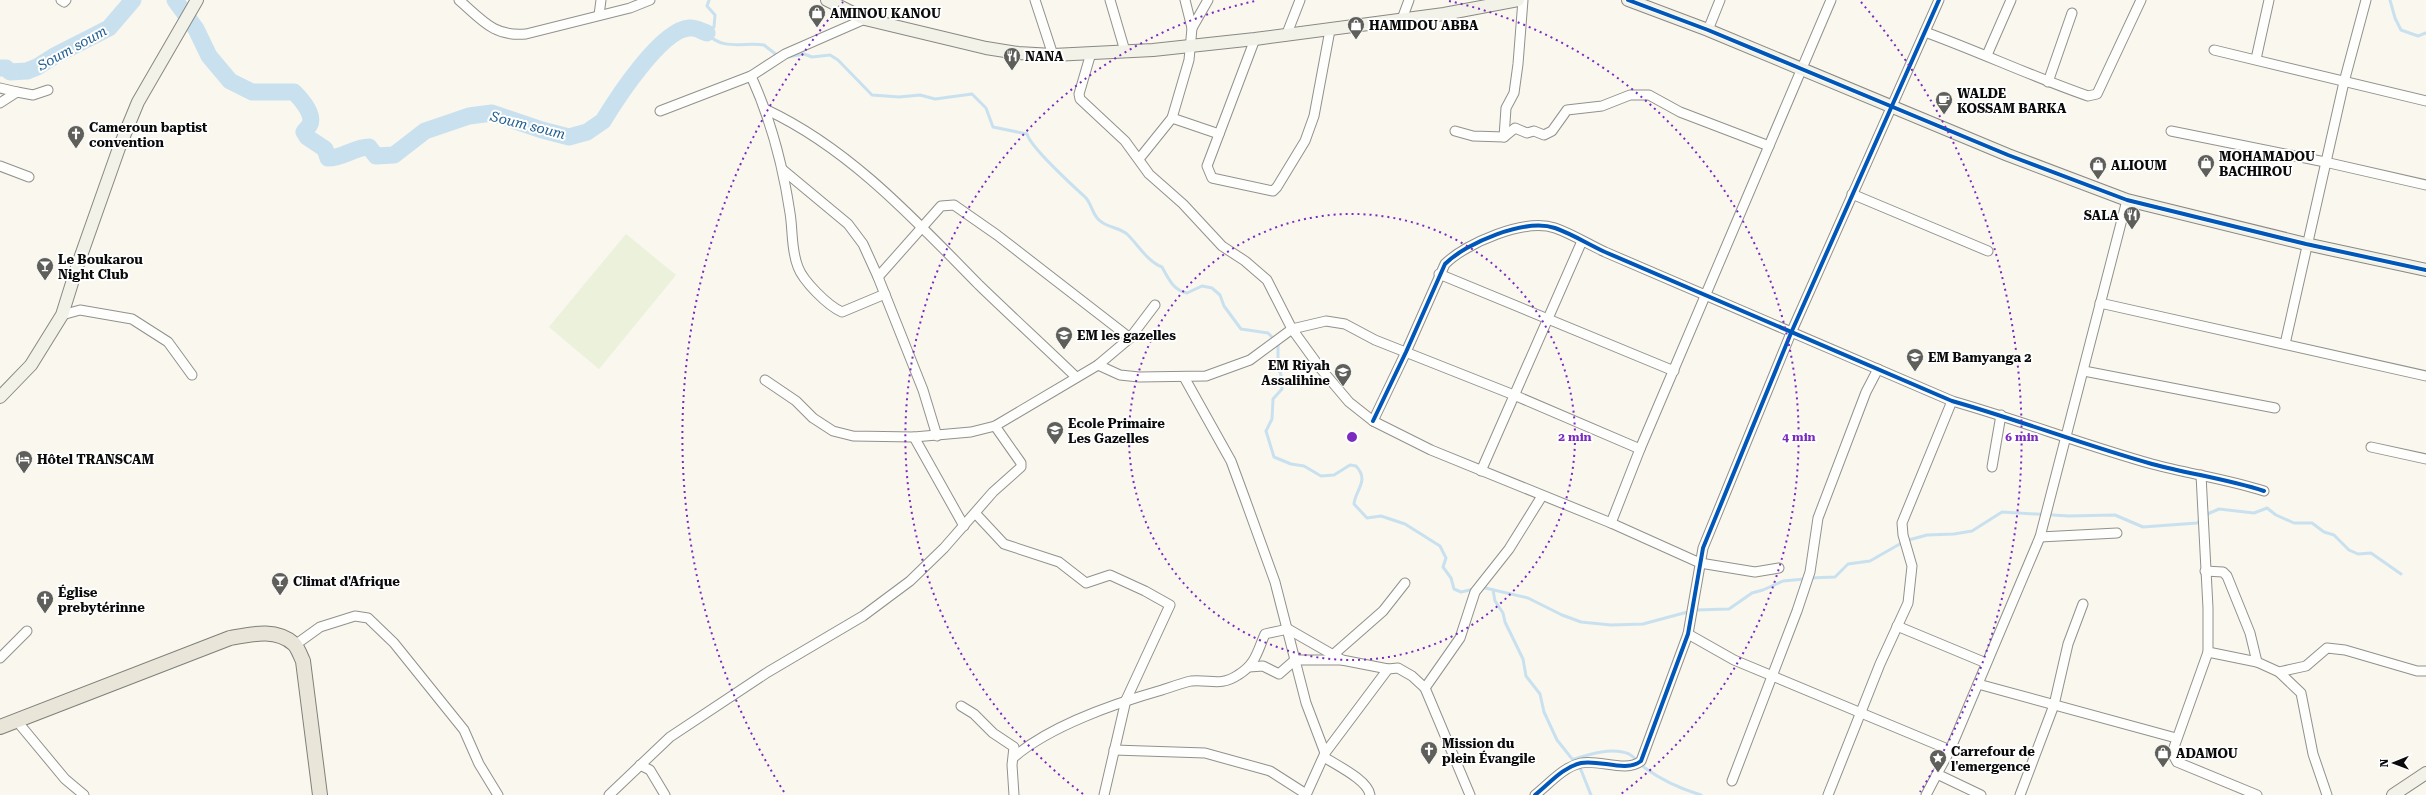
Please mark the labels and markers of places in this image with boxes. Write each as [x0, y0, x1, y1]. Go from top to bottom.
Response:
shop icon: AMINOU KANOU [807, 3, 827, 28]
place label: AMINOU KANOU [830, 6, 941, 21]
shop icon: HAMIDOU ABBA [1346, 15, 1366, 40]
place label: HAMIDOU ABBA [1369, 18, 1479, 33]
restaurant icon: NANA [1002, 46, 1022, 71]
place label: NANA [1025, 49, 1064, 64]
place label: WALDE KOSSAM BARKA [1957, 86, 2067, 116]
cafe icon: WALDE KOSSAM BARKA [1934, 90, 1954, 115]
place label: Cameroun baptist convention [89, 120, 208, 150]
church icon: Cameroun baptist convention [66, 124, 86, 149]
place label: MOHAMADOU BACHIROU [2219, 149, 2315, 179]
shop icon: MOHAMADOU BACHIROU [2196, 153, 2216, 178]
shop icon: ALIOUM [2088, 155, 2108, 180]
place label: ALIOUM [2111, 158, 2167, 173]
restaurant icon: SALA [2122, 205, 2142, 230]
place label: SALA [2084, 208, 2120, 223]
place label: Le Boukarou Night Club [58, 252, 143, 282]
bar icon: Le Boukarou Night Club [35, 256, 55, 281]
school or university icon: EM les gazelles [1054, 325, 1074, 350]
place label: EM les gazelles [1077, 328, 1176, 343]
school or university icon: EM Bamyanga 2 [1905, 347, 1925, 372]
place label: EM Bamyanga 2 [1928, 350, 2032, 365]
place label: EM Riyah Assalihine [1261, 358, 1330, 388]
school or university icon: EM Riyah Assalihine [1333, 362, 1353, 387]
place label: Ecole Primaire Les Gazelles [1068, 416, 1165, 446]
school or university icon: Ecole Primaire Les Gazelles [1045, 420, 1065, 445]
centre of rings [1345, 430, 1359, 444]
hotel icon: Hôtel TRANSCAM [14, 449, 34, 474]
place label: Hôtel TRANSCAM [37, 452, 154, 467]
bar icon: Climat d'Afrique [270, 571, 290, 596]
place label: Climat d'Afrique [293, 574, 400, 589]
place label: Église prebytérinne [58, 584, 145, 615]
church icon: Église prebytérinne [35, 589, 55, 614]
place label: Mission du plein Évangile [1442, 736, 1536, 766]
church icon: Mission du plein Évangile [1419, 740, 1439, 765]
shop icon: ADAMOU [2153, 743, 2173, 768]
place label: Carrefour de l'emergence [1951, 744, 2035, 774]
place label: ADAMOU [2176, 746, 2238, 761]
place icon: Carrefour de l'emergence [1928, 748, 1948, 773]

